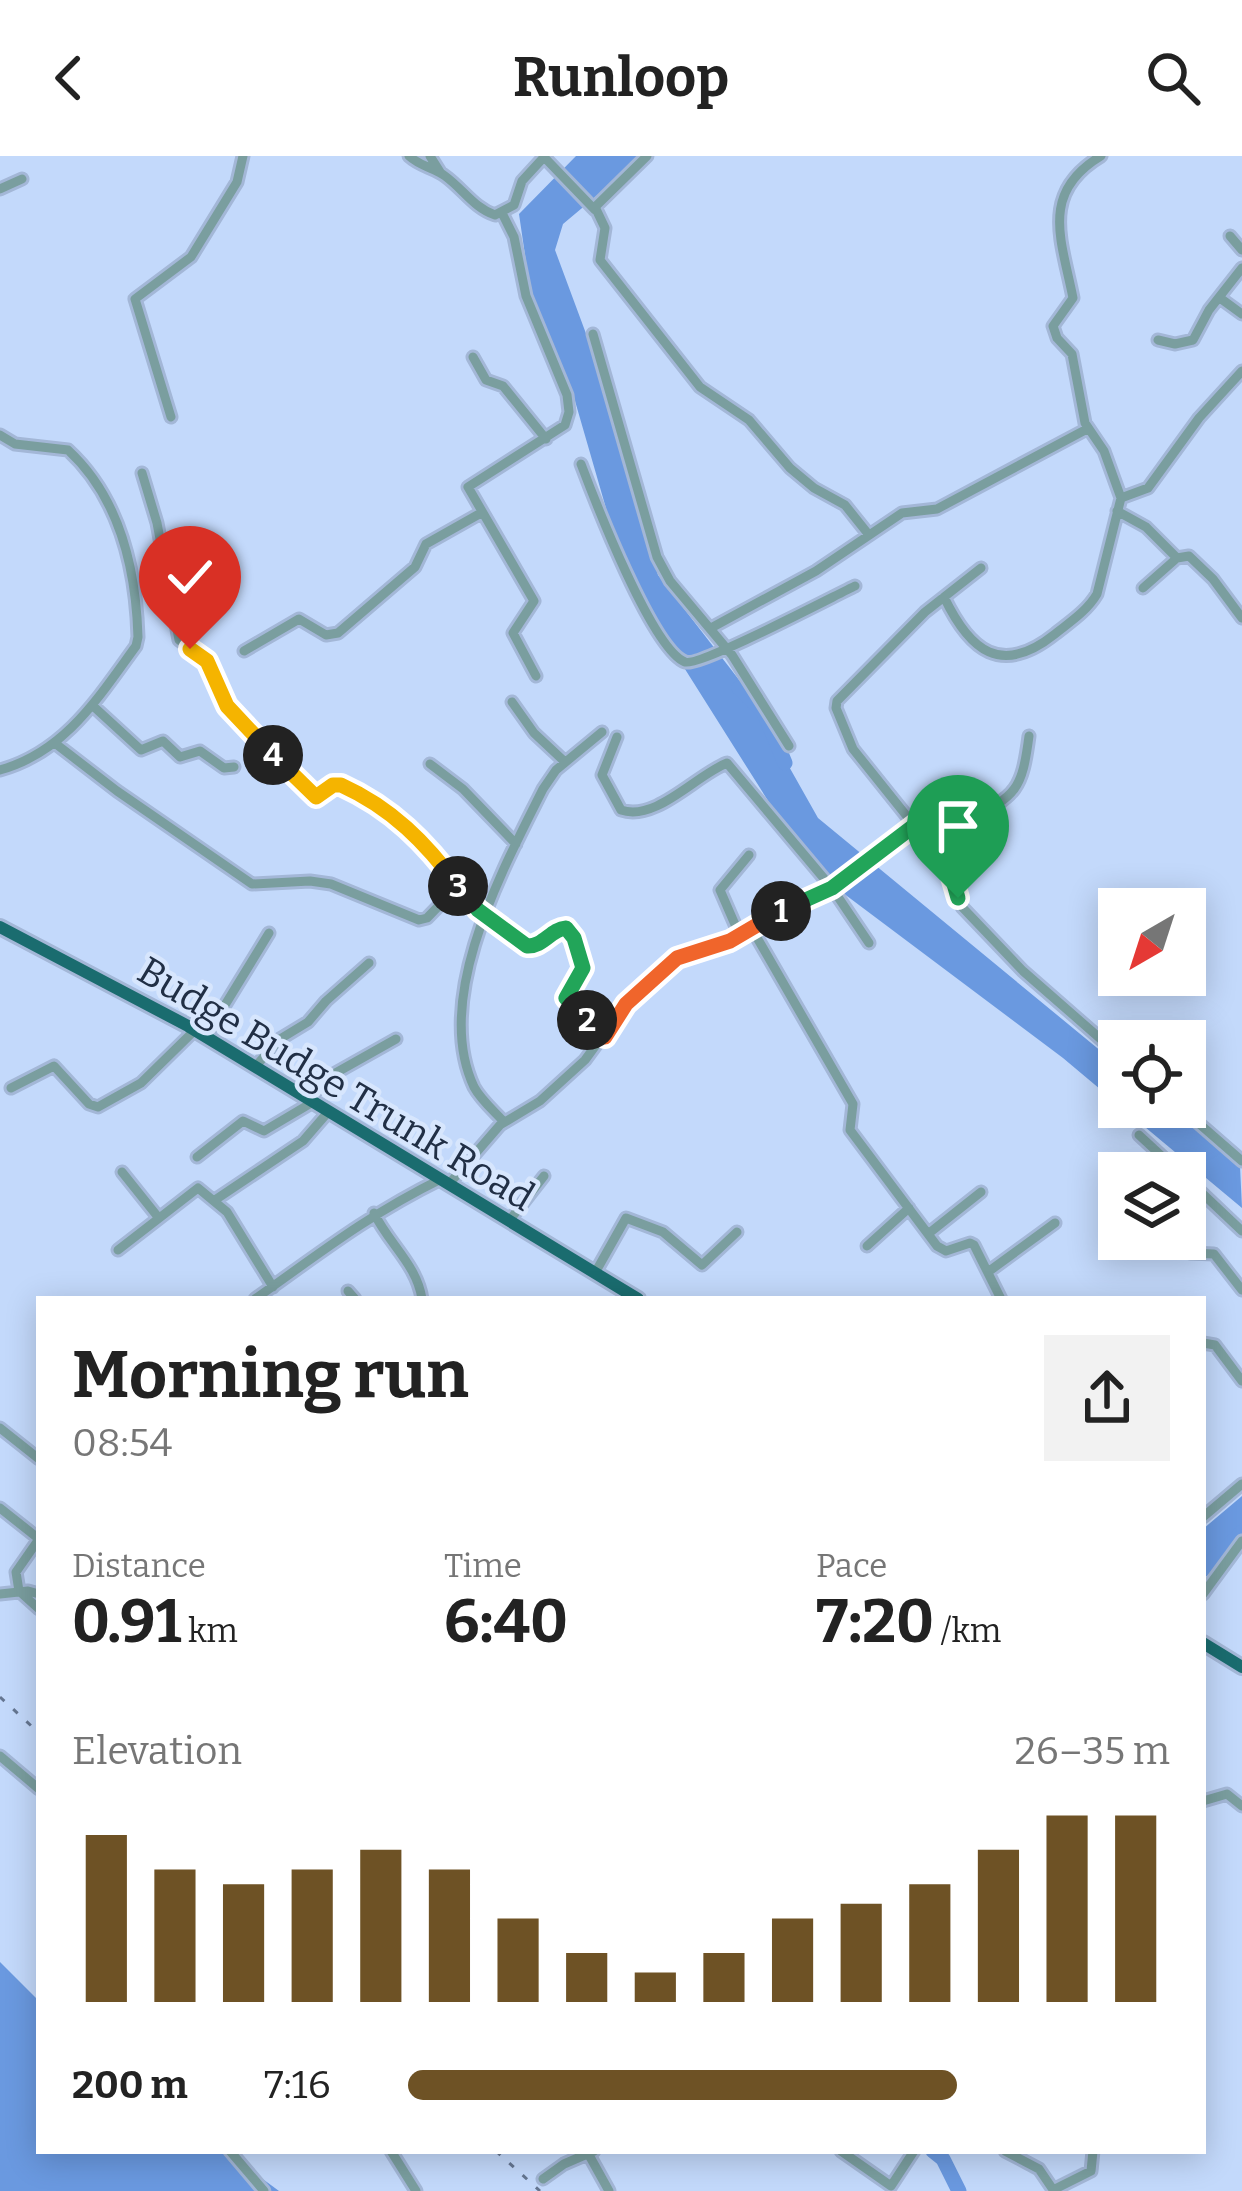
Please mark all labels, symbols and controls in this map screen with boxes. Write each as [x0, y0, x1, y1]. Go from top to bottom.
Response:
icon: back [36, 45, 102, 111]
icon: search [1140, 45, 1206, 111]
text: Runloop [513, 46, 729, 110]
pin [139, 526, 241, 649]
icon: check [157, 544, 223, 610]
pin: 4 [243, 725, 303, 785]
text: 4 [263, 735, 283, 775]
pin [907, 775, 1009, 898]
icon: arrive [925, 793, 991, 859]
pin: 3 [428, 856, 488, 916]
text: 3 [448, 866, 468, 906]
pin: 1 [751, 881, 811, 941]
north arrow [1098, 888, 1206, 996]
map controls [1098, 888, 1206, 1260]
text: 1 [774, 891, 788, 931]
street label: Budge Budge Trunk Road [130, 947, 542, 1221]
pin: 2 [557, 990, 617, 1050]
text: 2 [578, 1000, 596, 1040]
button: locate [1098, 1020, 1206, 1128]
button: layers [1098, 1152, 1206, 1260]
text: Morning run [72, 1335, 469, 1414]
button: share [1044, 1335, 1170, 1461]
text: 08:54 [72, 1420, 172, 1466]
text: Distance [72, 1546, 206, 1586]
text: Time [444, 1546, 522, 1586]
text: Pace [816, 1546, 887, 1586]
text: 0.91 [72, 1586, 181, 1658]
text: 6:40 [444, 1586, 568, 1658]
text: 7:20 [816, 1586, 934, 1658]
text: km [181, 1611, 238, 1651]
text: /km [934, 1611, 1001, 1651]
text: Elevation [72, 1728, 242, 1774]
text: 26–35 m [1015, 1728, 1170, 1774]
text: 200 m [72, 2062, 188, 2108]
text: 7:16 [264, 2062, 331, 2108]

